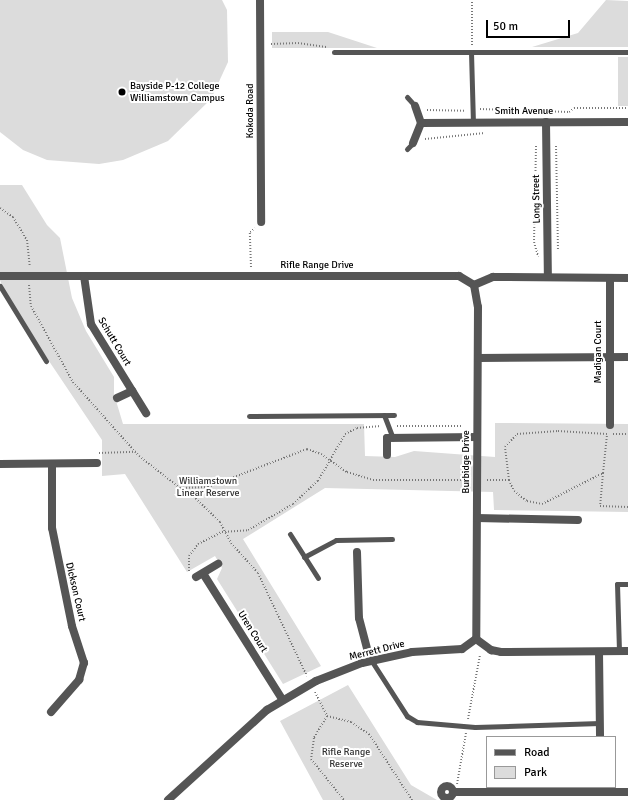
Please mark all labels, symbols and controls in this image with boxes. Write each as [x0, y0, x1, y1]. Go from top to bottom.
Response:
scale bar [488, 12, 572, 38]
text: 50 m [493, 19, 518, 34]
place label: Bayside P-12 College Williamstown Campus [130, 80, 225, 104]
street label: Kokoda Road [245, 84, 257, 138]
marker: Bayside P-12 College Williamstown Campus [117, 87, 127, 97]
street label: Smith Avenue [495, 106, 553, 118]
street label: Long Street [531, 174, 543, 224]
street label: Rifle Range Drive [280, 260, 354, 272]
street label: Schutt Court [95, 316, 133, 368]
street label: Madigan Court [593, 320, 605, 384]
street label: Burbidge Drive [461, 430, 473, 494]
park label: Williamstown Linear Reserve [177, 475, 239, 498]
street label: Dickson Court [62, 561, 88, 623]
street label: Uren Court [234, 609, 270, 655]
street label: Merrett Drive [348, 638, 406, 664]
legend [486, 736, 616, 788]
text: Road [524, 745, 550, 760]
park label: Rifle Range Reserve [322, 746, 370, 770]
text: Park [524, 765, 547, 780]

